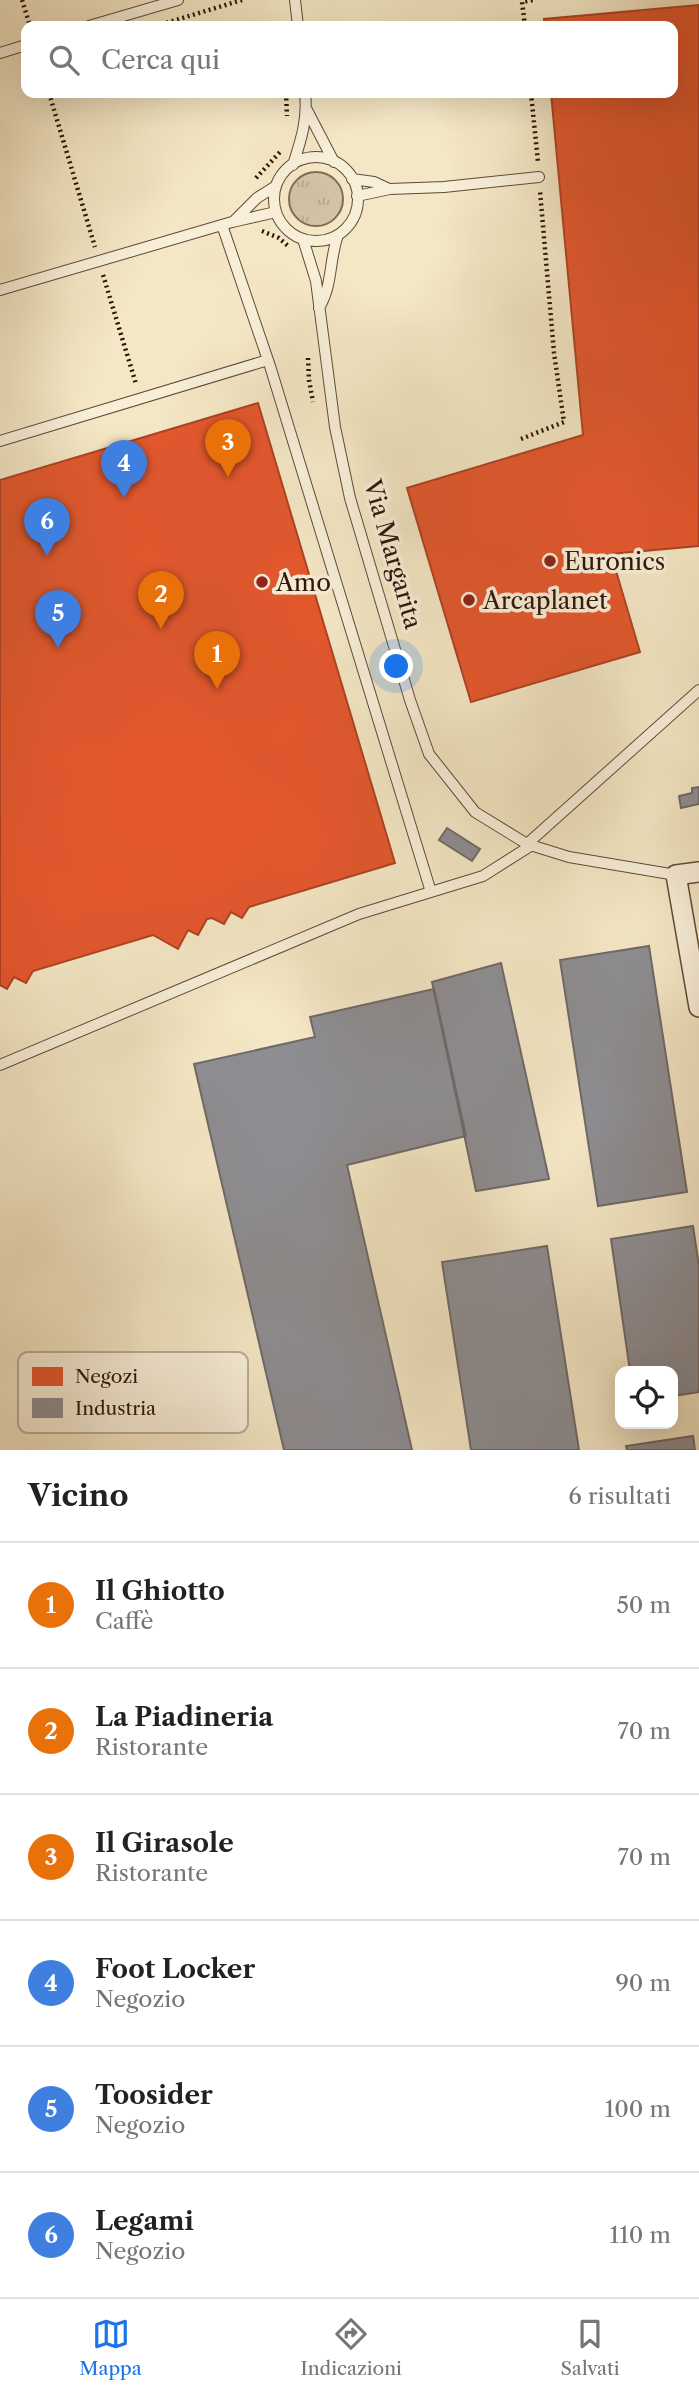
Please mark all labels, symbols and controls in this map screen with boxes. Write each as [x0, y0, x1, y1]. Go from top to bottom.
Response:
search box [21, 21, 678, 98]
icon: search [45, 41, 83, 79]
text: Cerca qui [101, 44, 220, 76]
pin: 3 [205, 419, 251, 477]
pin: 4 [101, 440, 147, 498]
street label: Via Margarita [358, 475, 428, 632]
pin: 6 [24, 498, 70, 556]
place label: Euronics [564, 547, 665, 576]
marker: Euronics [542, 553, 558, 569]
place label: Amo [275, 568, 331, 597]
pin: 2 [138, 571, 184, 629]
marker: Amo [254, 574, 270, 590]
place label: Arcaplanet [482, 586, 608, 615]
pin: 5 [35, 590, 81, 648]
marker: Arcaplanet [461, 592, 477, 608]
pin: 1 [194, 631, 240, 689]
your location [379, 649, 413, 683]
legend [18, 1352, 248, 1433]
text: Negozi [75, 1365, 138, 1388]
map controls [615, 1366, 678, 1429]
button: locate [615, 1366, 678, 1429]
text: Industria [75, 1397, 156, 1420]
text: Vicino [28, 1477, 128, 1514]
text: 6 risultati [568, 1482, 671, 1510]
text: Il Ghiotto [95, 1575, 225, 1607]
text: 1 [46, 1591, 56, 1619]
text: 50 m [616, 1591, 671, 1619]
text: Caffè [95, 1607, 153, 1635]
text: La Piadineria [95, 1701, 273, 1733]
text: 2 [44, 1717, 58, 1745]
text: 70 m [618, 1717, 671, 1745]
text: Ristorante [95, 1733, 208, 1761]
text: Il Girasole [95, 1827, 234, 1859]
text: 3 [45, 1843, 58, 1871]
text: 70 m [618, 1843, 671, 1871]
text: Ristorante [95, 1859, 208, 1887]
text: Foot Locker [95, 1953, 255, 1985]
text: 4 [44, 1969, 58, 1997]
text: 90 m [615, 1969, 671, 1997]
text: Negozio [95, 1985, 185, 2013]
text: Toosider [95, 2079, 213, 2111]
text: 5 [45, 2095, 57, 2123]
text: 100 m [605, 2095, 671, 2123]
text: Negozio [95, 2111, 185, 2139]
text: Legami [95, 2205, 194, 2237]
text: 6 [44, 2221, 58, 2249]
text: 110 m [610, 2221, 671, 2249]
text: Negozio [95, 2237, 185, 2265]
tab: Mappa [79, 2315, 142, 2380]
tab: Indicazioni [301, 2315, 402, 2380]
tab: Salvati [561, 2315, 620, 2380]

